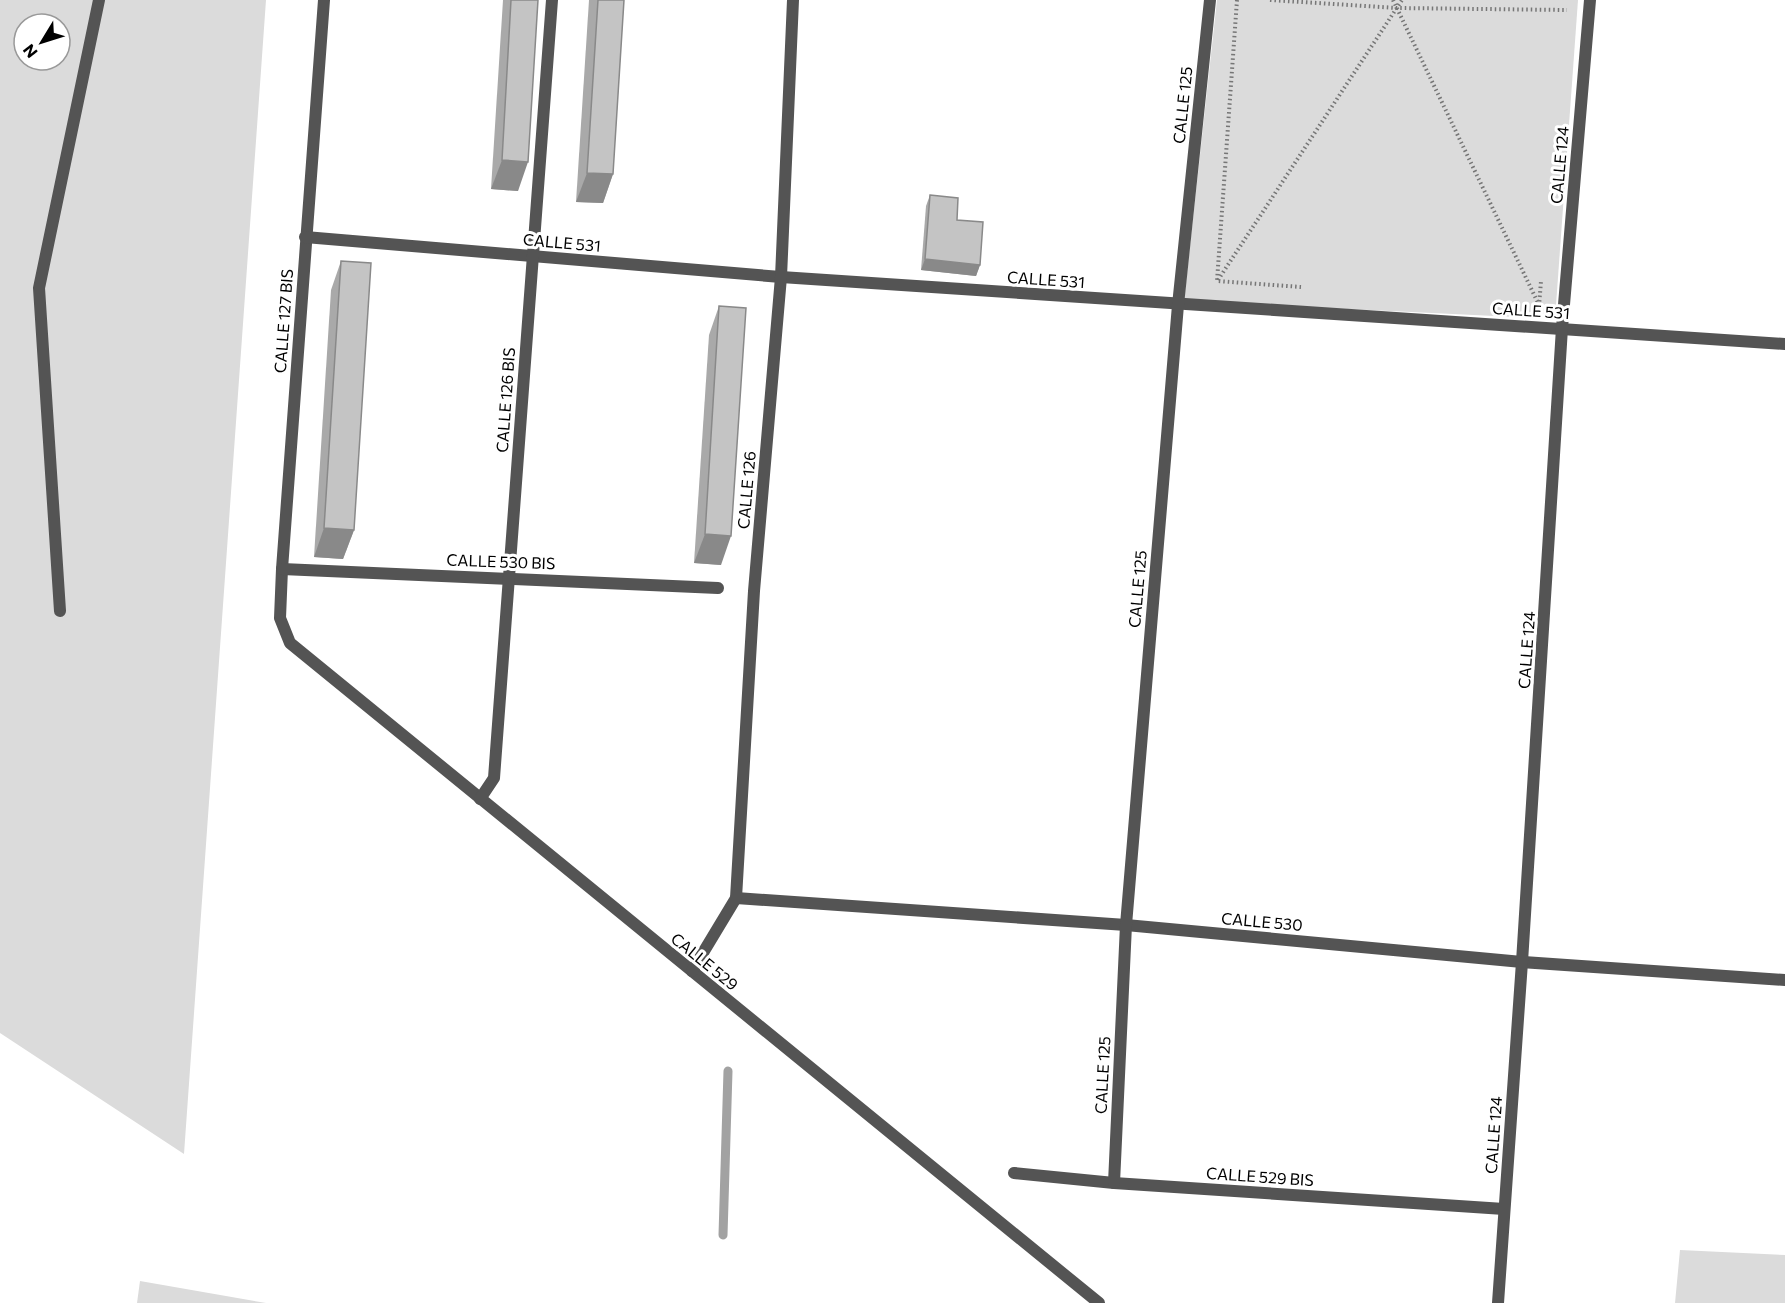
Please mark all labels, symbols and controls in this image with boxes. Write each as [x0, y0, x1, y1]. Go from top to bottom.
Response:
north arrow [12, 12, 72, 72]
text: N [19, 41, 41, 62]
street label: CALLE 125 [1168, 65, 1196, 145]
street label: CALLE 124 [1546, 125, 1572, 205]
street label: CALLE 531 [522, 229, 602, 255]
street label: CALLE 531 [1006, 267, 1086, 291]
street label: CALLE 127 BIS [270, 268, 296, 374]
street label: CALLE 531 [1491, 298, 1571, 322]
street label: CALLE 126 BIS [492, 347, 518, 453]
street label: CALLE 126 [733, 450, 759, 530]
street label: CALLE 125 [1124, 549, 1150, 629]
street label: CALLE 530 BIS [446, 550, 556, 572]
street label: CALLE 124 [1514, 610, 1538, 690]
street label: CALLE 530 [1221, 908, 1303, 934]
street label: CALLE 529 [668, 928, 742, 994]
street label: CALLE 125 [1090, 1036, 1114, 1114]
street label: CALLE 124 [1481, 1095, 1505, 1175]
street label: CALLE 529 BIS [1206, 1163, 1314, 1189]

